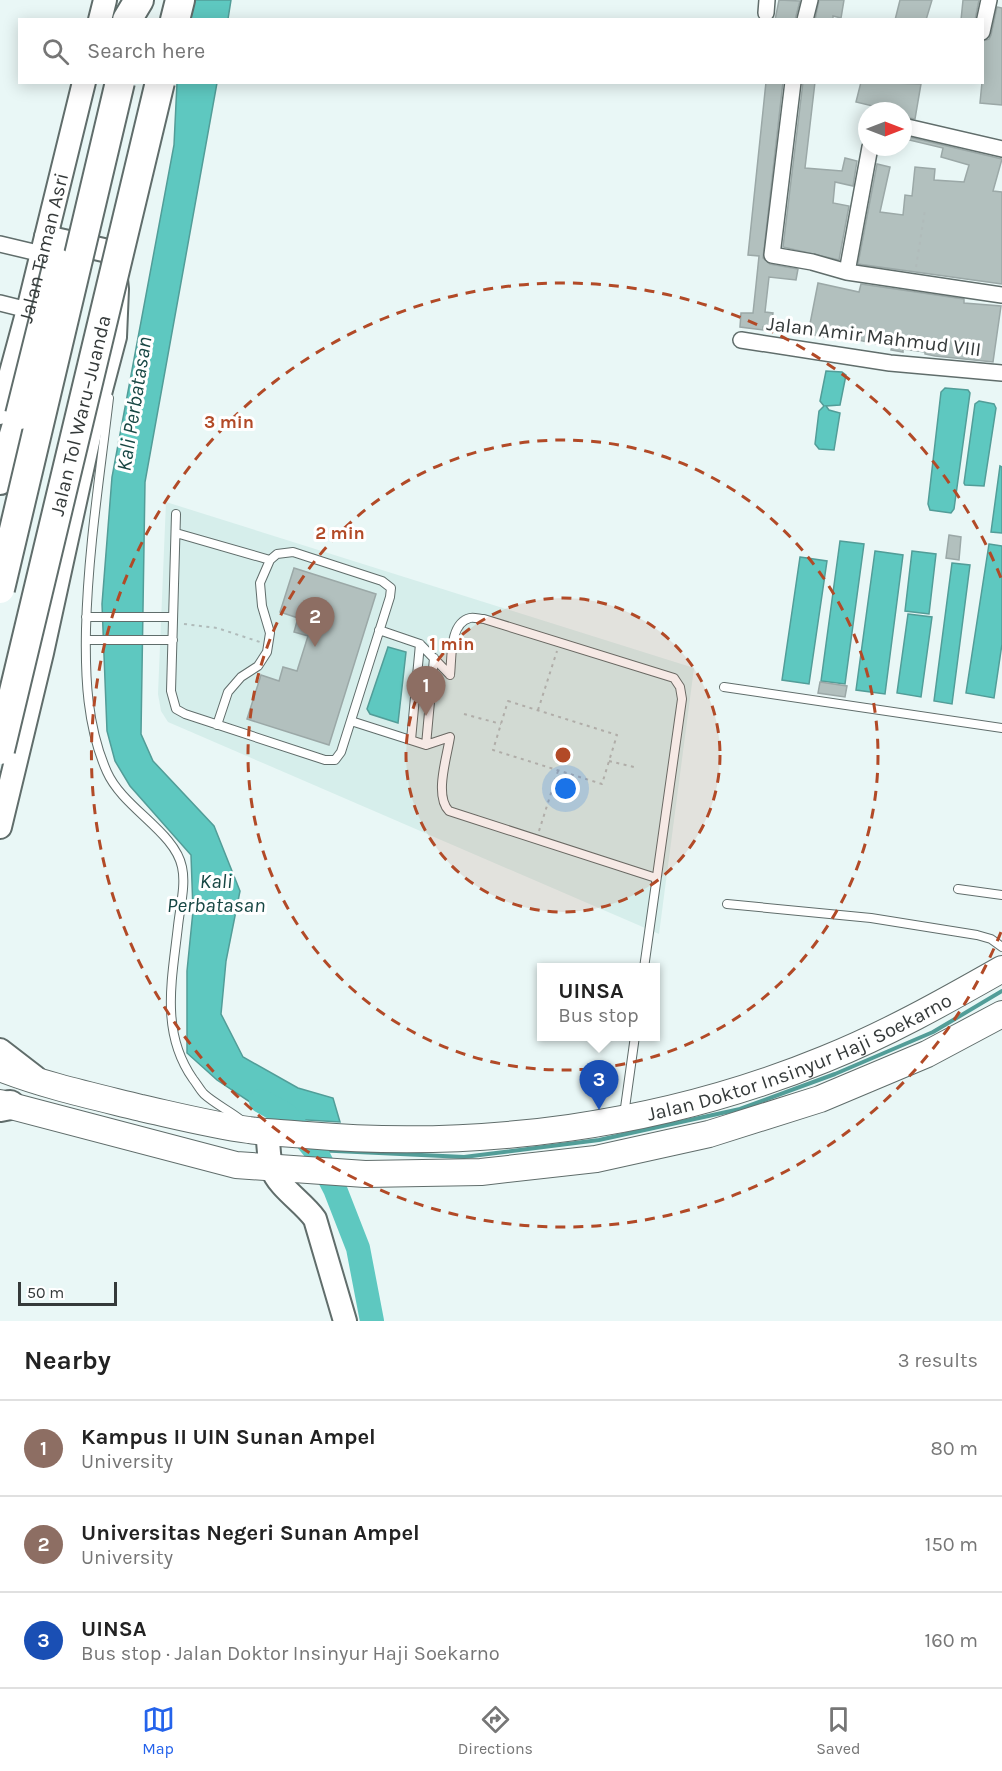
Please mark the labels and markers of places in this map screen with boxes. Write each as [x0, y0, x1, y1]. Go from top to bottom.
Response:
pin: 2 [296, 598, 334, 647]
pin: 1 [406, 666, 446, 716]
centre of rings [553, 745, 573, 765]
pin: 3 [580, 1060, 618, 1110]

